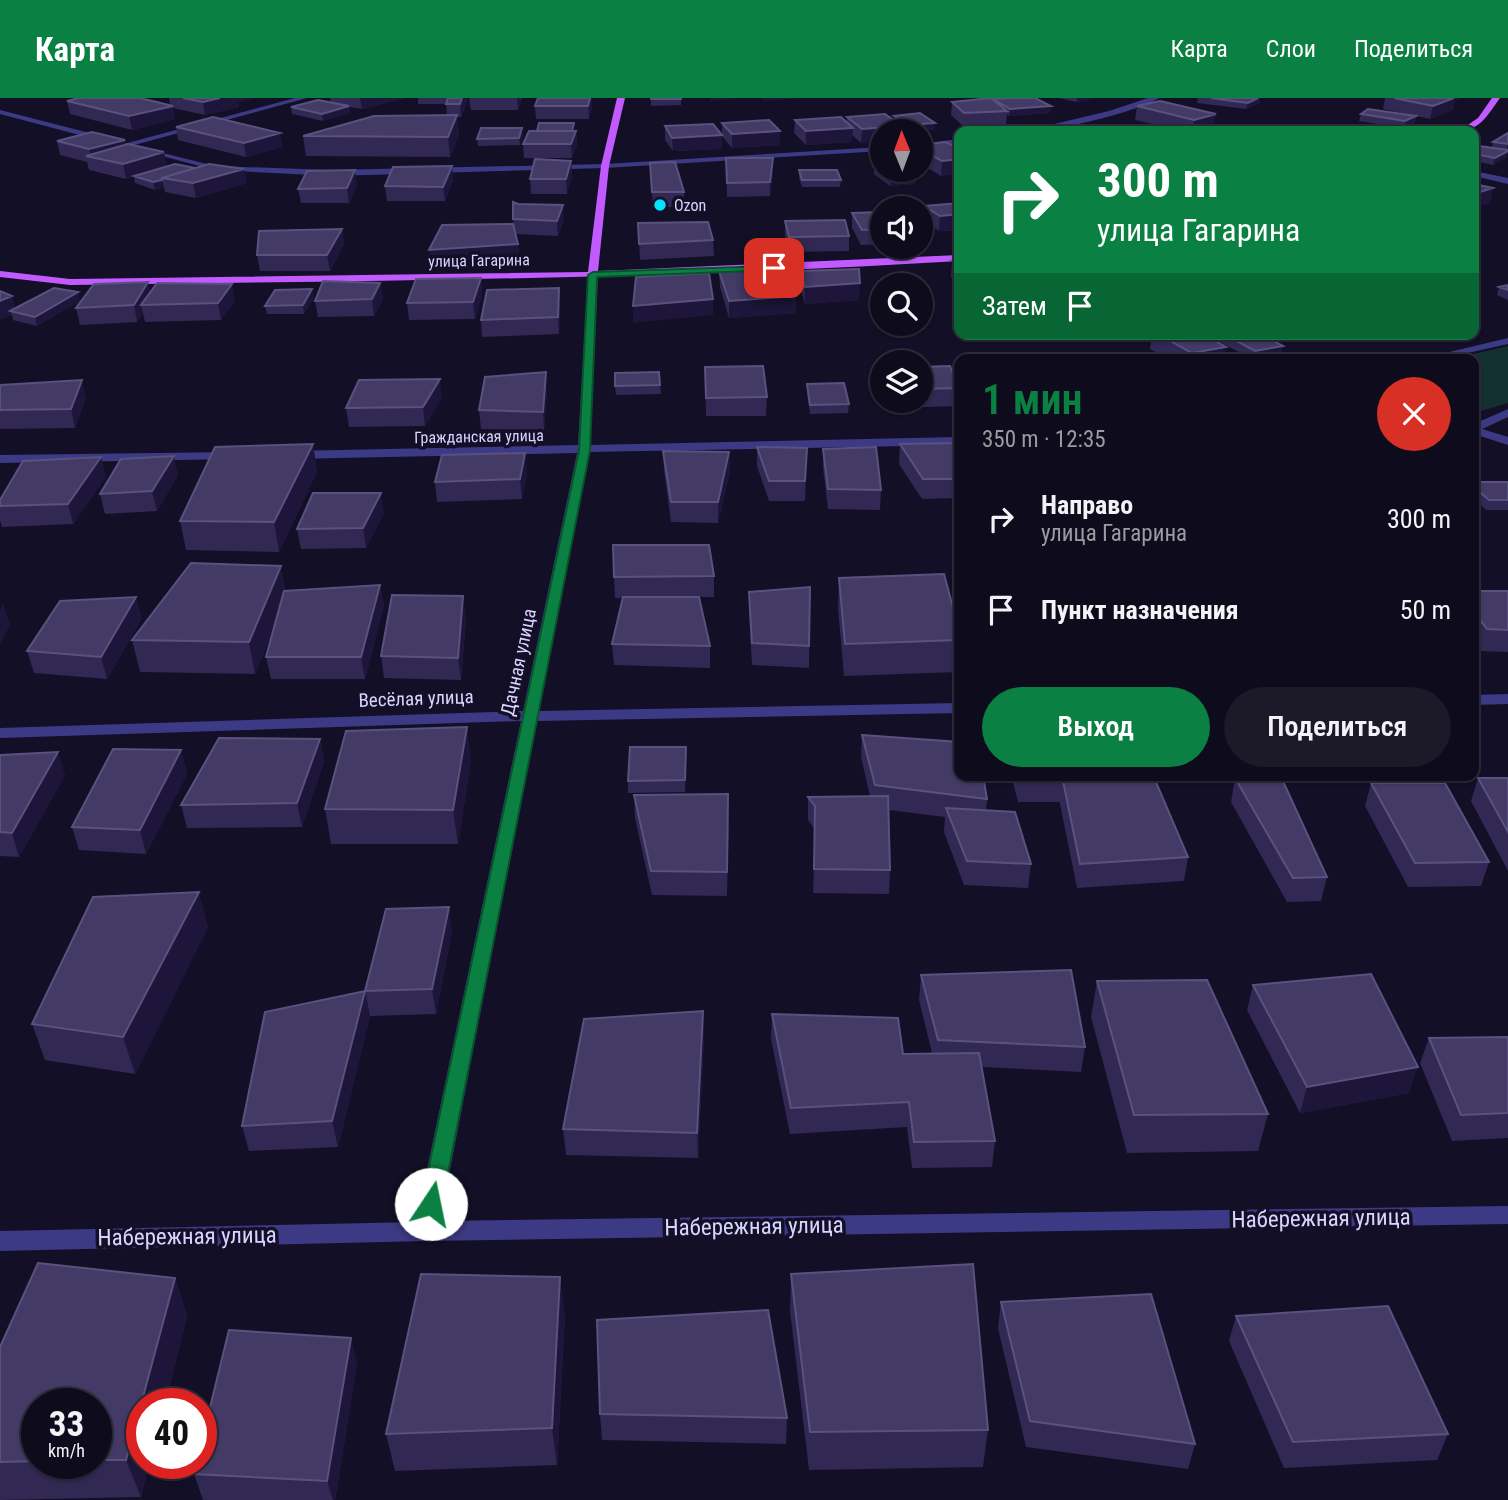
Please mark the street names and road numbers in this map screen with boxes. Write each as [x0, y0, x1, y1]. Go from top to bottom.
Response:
street label: улица Гагарина [428, 250, 530, 271]
street label: Гражданская улица [414, 426, 544, 447]
street label: Дачная улица [496, 606, 541, 718]
street label: Весёлая улица [358, 685, 474, 712]
street label: Набережная улица [1231, 1203, 1411, 1234]
street label: Набережная улица [664, 1211, 844, 1242]
street label: Набережная улица [97, 1221, 277, 1252]

